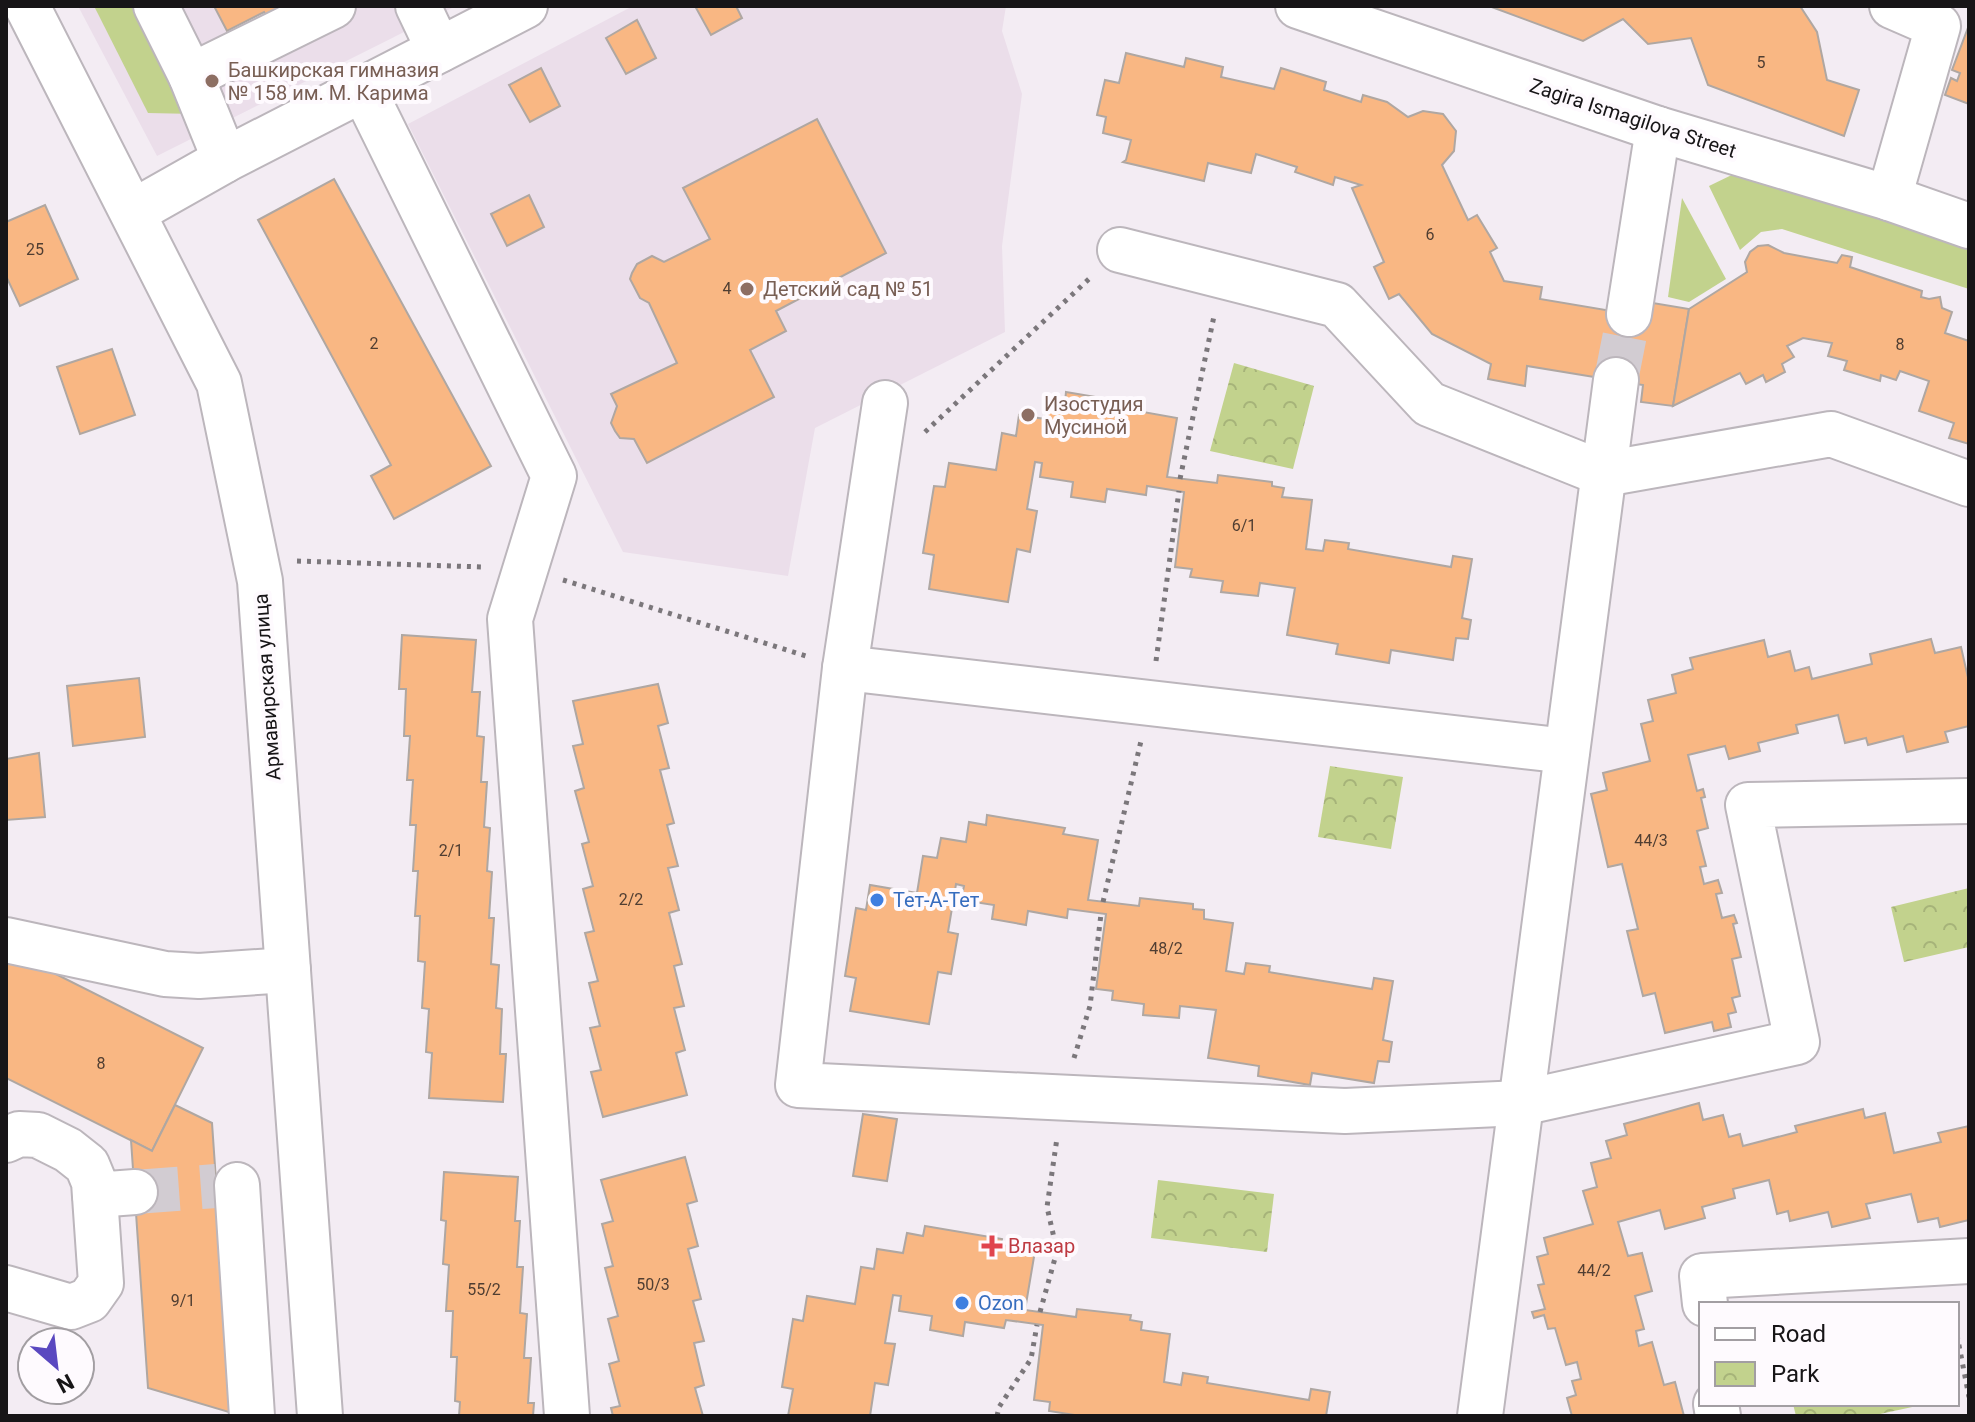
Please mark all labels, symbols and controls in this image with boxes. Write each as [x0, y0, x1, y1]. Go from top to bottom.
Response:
house number: 5 [1757, 53, 1766, 72]
place label: Башкирская гимназия № 158 им. М. Карима [228, 58, 439, 105]
marker: Башкирская гимназия № 158 им. М. Карима [203, 72, 221, 90]
street label: Zagira Ismagilova Street [1527, 73, 1739, 163]
house number: 6 [1426, 225, 1435, 244]
house number: 25 [26, 240, 44, 259]
place label: Детский сад № 51 [763, 277, 933, 301]
house number: 4 [723, 279, 732, 298]
marker: Детский сад № 51 [738, 280, 756, 298]
house number: 2 [370, 334, 379, 353]
house number: 8 [1896, 335, 1905, 354]
place label: Изостудия Мусиной [1044, 392, 1144, 439]
marker: Изостудия Мусиной [1019, 406, 1037, 424]
house number: 6/1 [1232, 516, 1256, 535]
street label: Армавирская улица [248, 593, 286, 781]
house number: 44/3 [1634, 831, 1668, 850]
house number: 2/1 [439, 841, 463, 860]
place label: Тет-А-Тет [893, 888, 980, 912]
house number: 2/2 [619, 890, 643, 909]
marker: Тет-А-Тет [868, 891, 886, 909]
house number: 48/2 [1149, 939, 1183, 958]
house number: 8 [97, 1054, 106, 1073]
place label: Влазар [1008, 1234, 1075, 1258]
marker: Влазар [983, 1237, 1001, 1255]
house number: 44/2 [1577, 1261, 1611, 1280]
house number: 50/3 [636, 1275, 670, 1294]
house number: 55/2 [467, 1280, 501, 1299]
house number: 9/1 [171, 1291, 195, 1310]
place label: Ozon [978, 1291, 1024, 1315]
marker: Ozon [953, 1294, 971, 1312]
legend [1699, 1302, 1959, 1406]
text: Road [1771, 1320, 1826, 1348]
north arrow [16, 1326, 96, 1406]
text: Park [1771, 1360, 1820, 1388]
text: N [52, 1369, 78, 1398]

